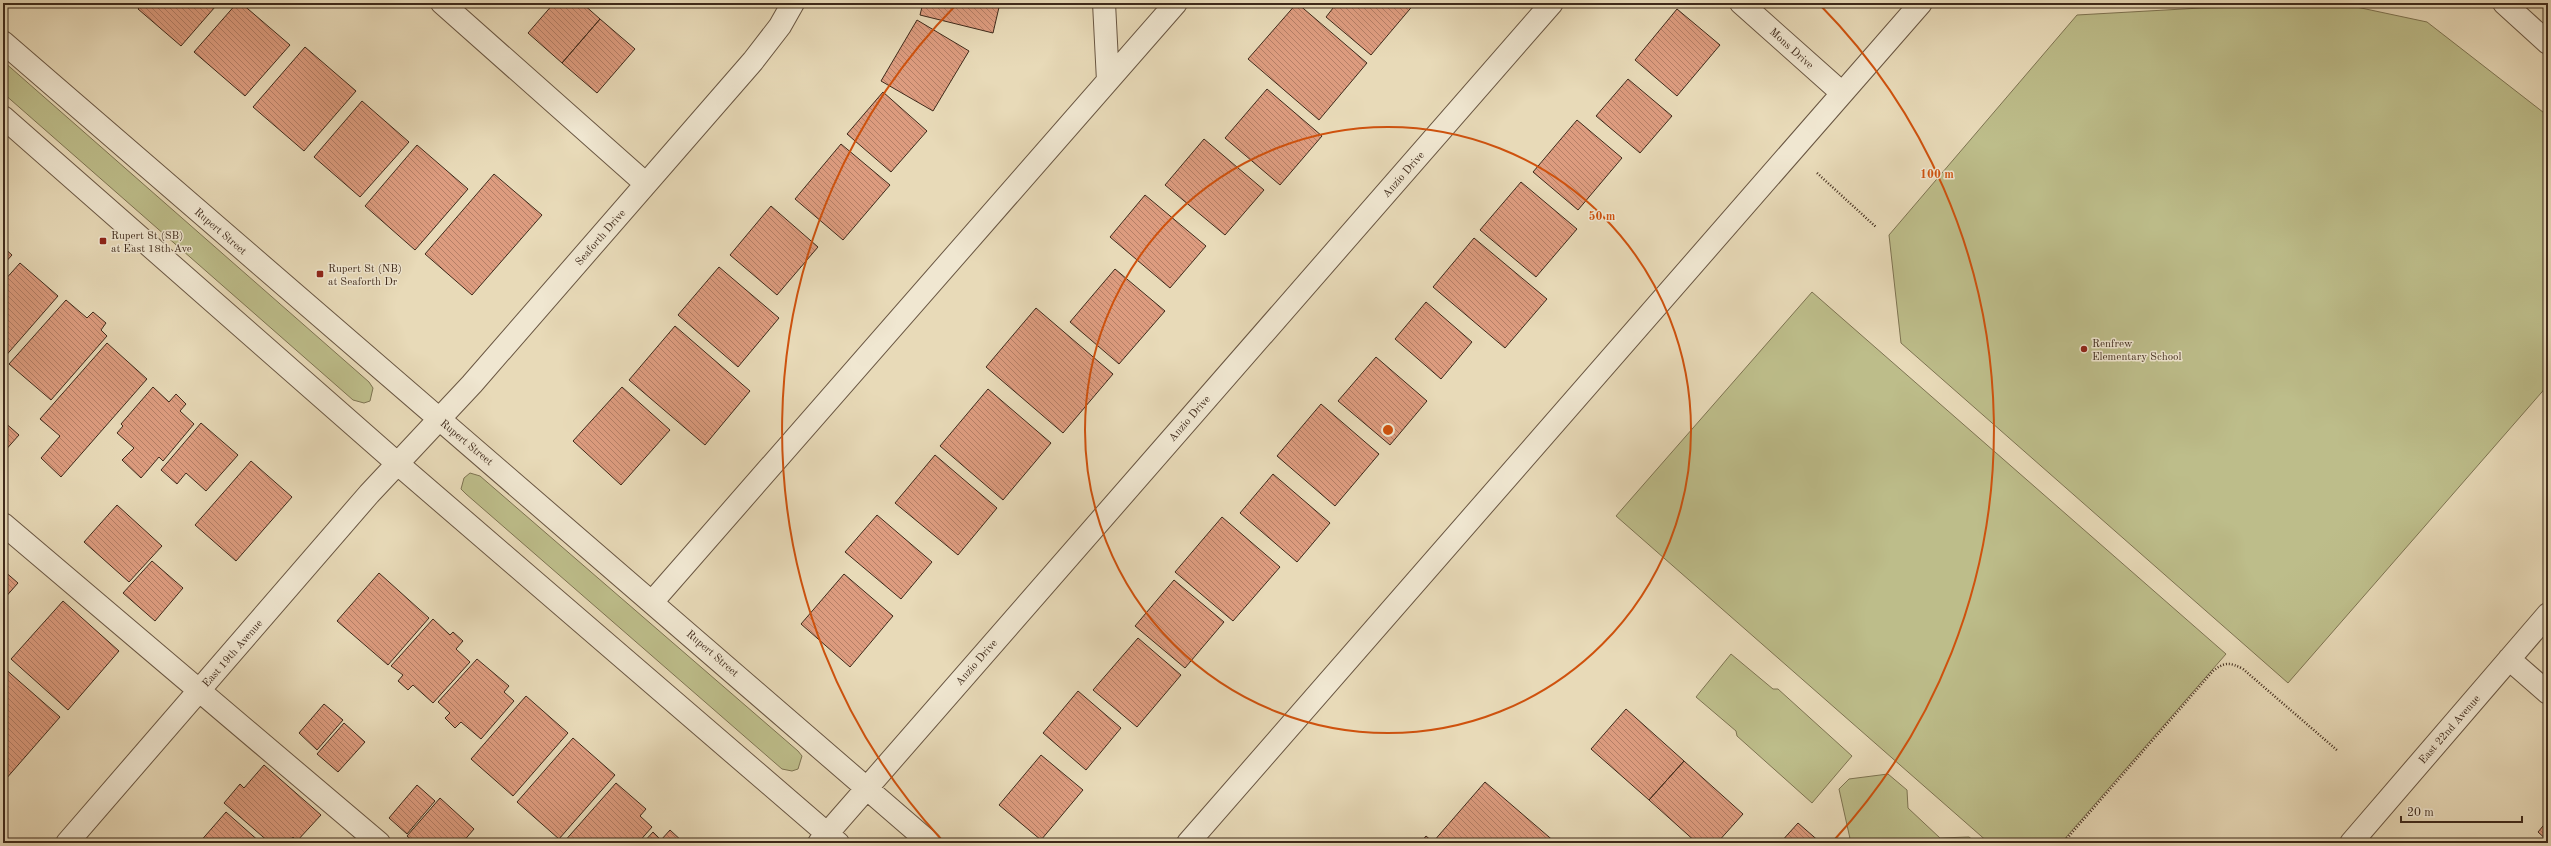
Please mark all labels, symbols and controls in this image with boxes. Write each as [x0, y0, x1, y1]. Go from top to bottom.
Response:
street label: Mons Drive [1767, 27, 1815, 72]
street label: Anzio Drive [1381, 150, 1427, 200]
text: 100 m [1920, 169, 1954, 181]
street label: Rupert Street [192, 207, 248, 258]
street label: Seaforth Drive [574, 208, 628, 268]
text: 50 m [1589, 210, 1616, 223]
place label: Rupert St (SB) at East 18th Ave [111, 231, 192, 255]
marker: Rupert St (SB) at East 18th Ave [98, 236, 108, 246]
place label: Rupert St (NB) at Seaforth Dr [328, 264, 402, 288]
marker: Rupert St (NB) at Seaforth Dr [315, 269, 325, 279]
place label: Renfrew Elementary School [2092, 339, 2182, 363]
marker: Renfrew Elementary School [2079, 344, 2089, 354]
street label: Anzio Drive [1167, 394, 1213, 444]
street label: Rupert Street [438, 418, 495, 468]
centre of rings [1381, 423, 1395, 437]
street label: East 19th Avenue [201, 618, 265, 690]
street label: Rupert Street [684, 629, 740, 680]
street label: Anzio Drive [954, 638, 1000, 688]
street label: East 22nd Avenue [2417, 693, 2483, 766]
scale bar [2401, 798, 2522, 824]
text: 20 m [2407, 807, 2434, 819]

